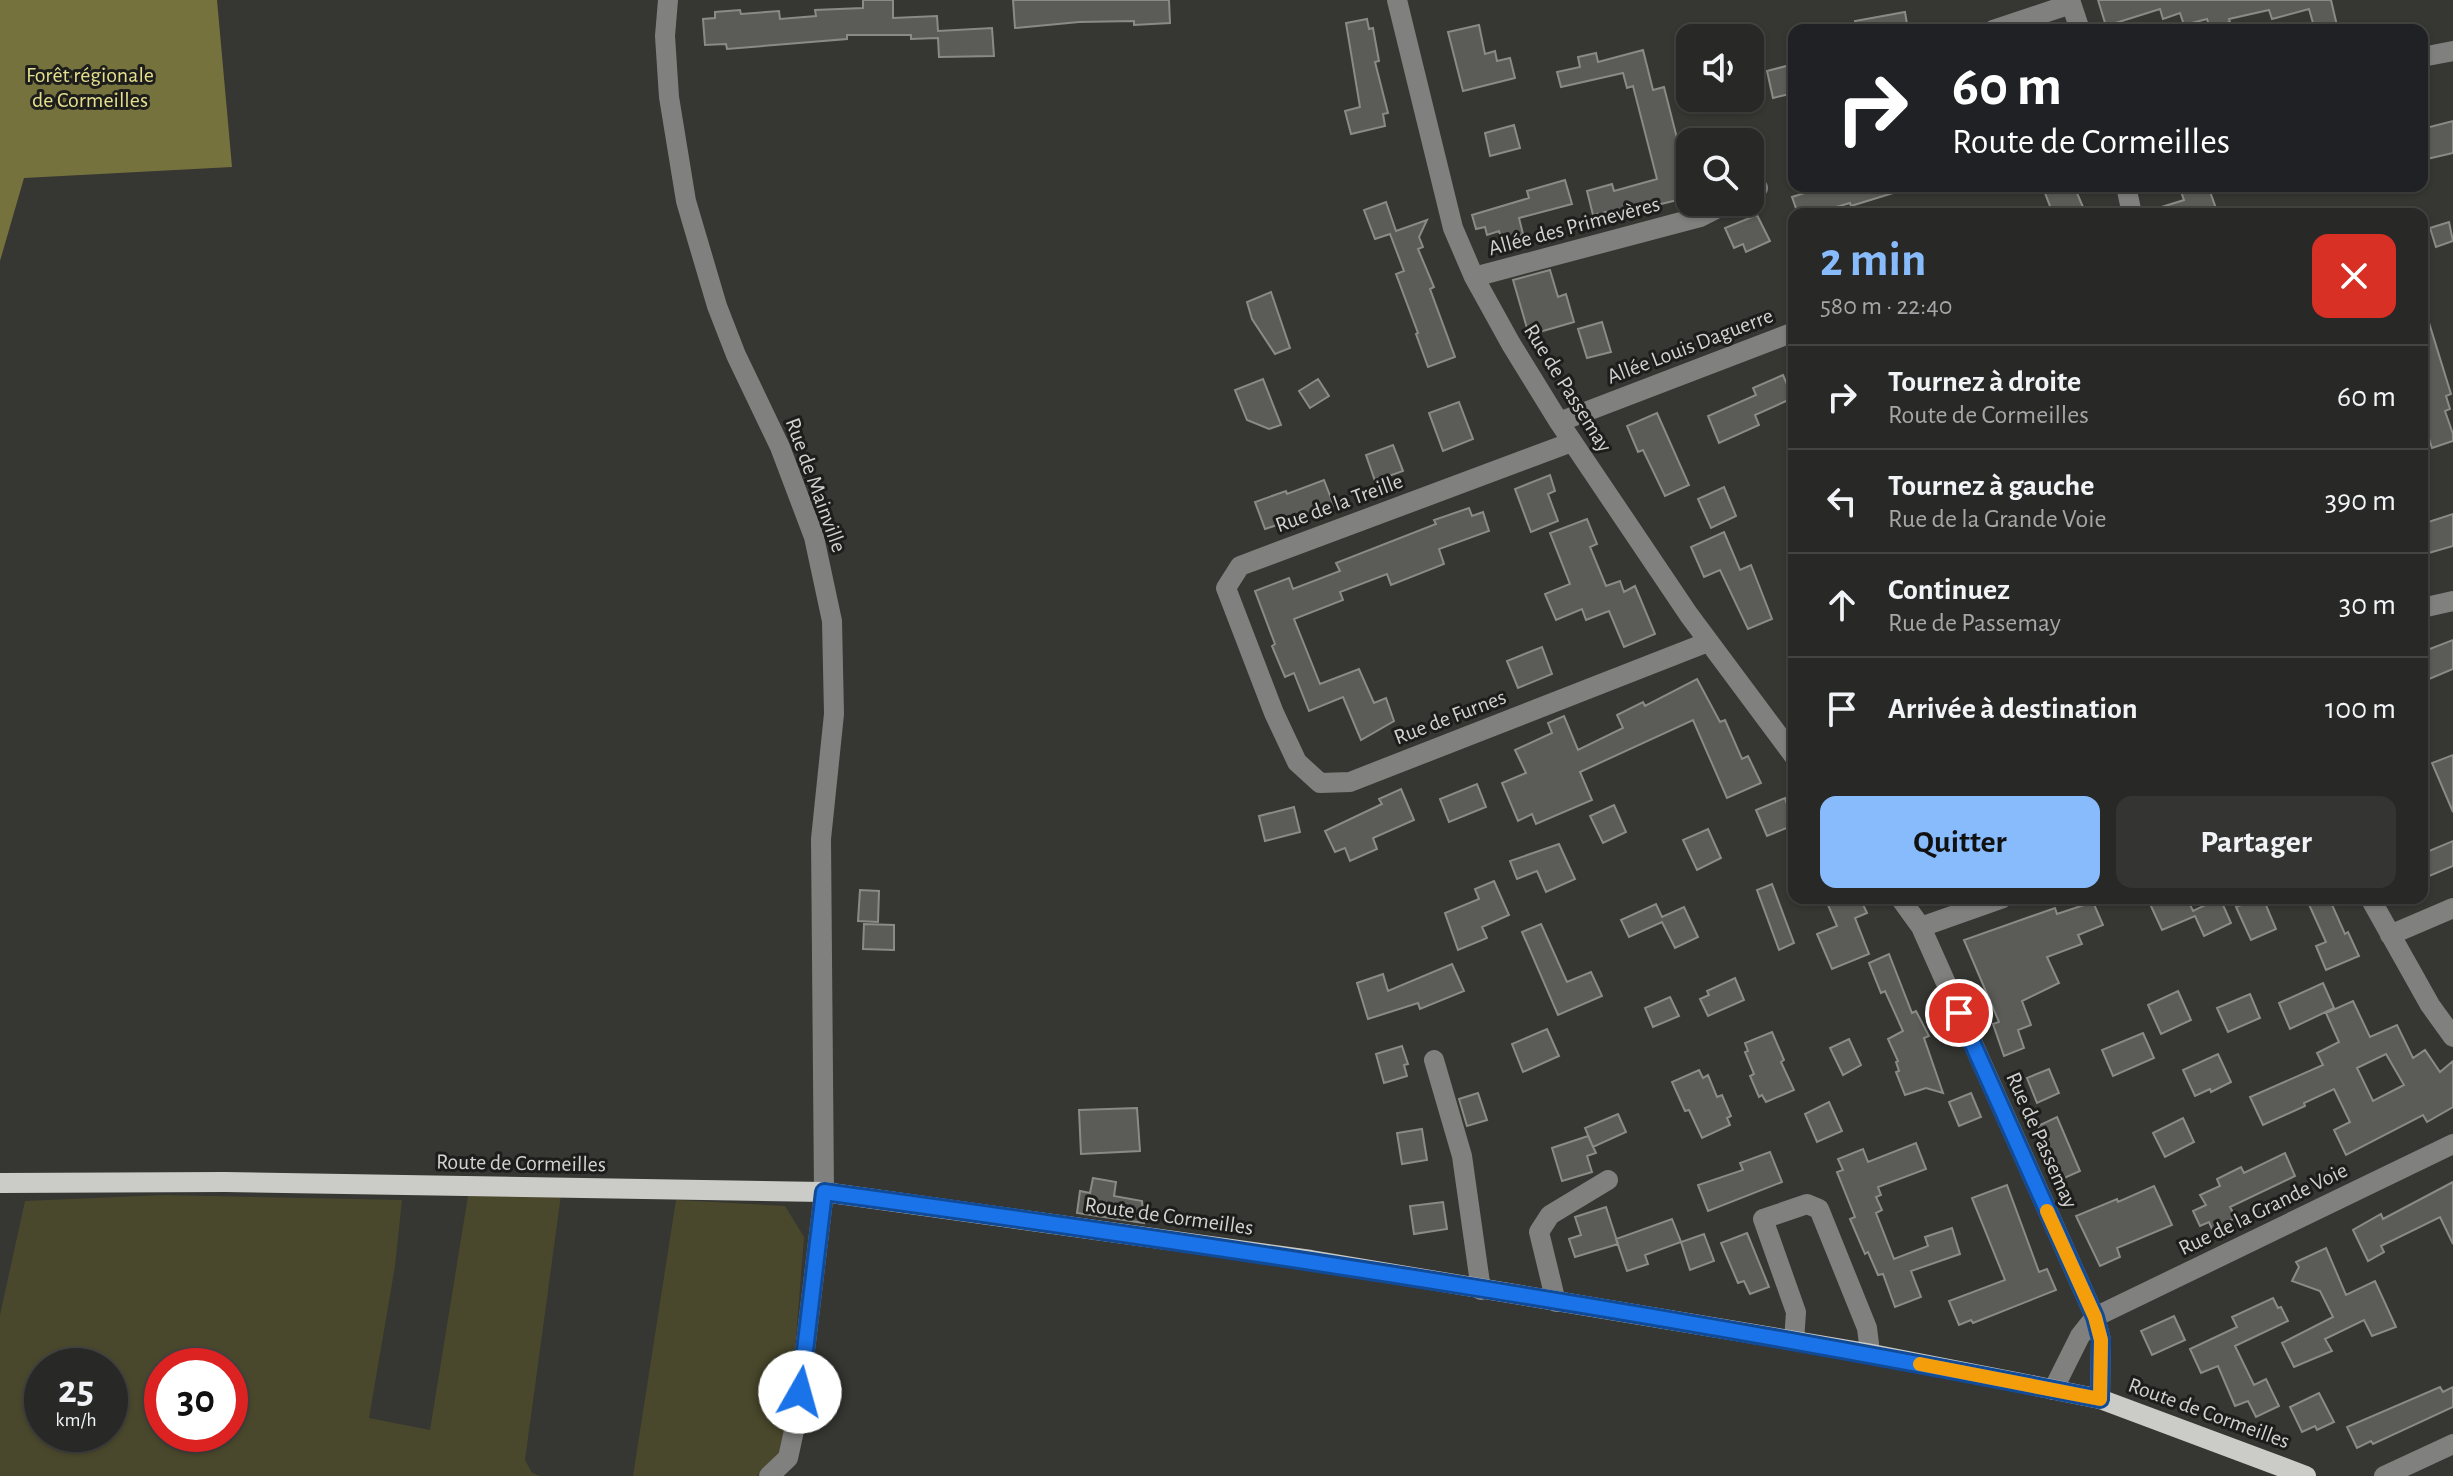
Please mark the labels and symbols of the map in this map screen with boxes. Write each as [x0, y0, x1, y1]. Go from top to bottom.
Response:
park label: Forêt régionale de Cormeilles [26, 64, 154, 111]
street label: Allée des Primevères [1486, 193, 1662, 259]
street label: Allée Louis Daguerre [1604, 304, 1776, 388]
street label: Rue de Passemay [1520, 320, 1616, 456]
street label: Rue de Mainville [782, 415, 850, 555]
street label: Rue de la Treille [1272, 470, 1406, 536]
street label: Rue de Furnes [1391, 686, 1509, 748]
pin [1925, 979, 1993, 1047]
street label: Rue de Passemay [2002, 1069, 2082, 1212]
street label: Route de Cormeilles [436, 1151, 606, 1175]
street label: Rue de la Grande Voie [2175, 1159, 2351, 1259]
street label: Route de Cormeilles [1083, 1193, 1255, 1239]
speed limit sign: 30 [144, 1348, 248, 1452]
position arrow [758, 1350, 842, 1434]
street label: Route de Cormeilles [2125, 1374, 2293, 1452]

